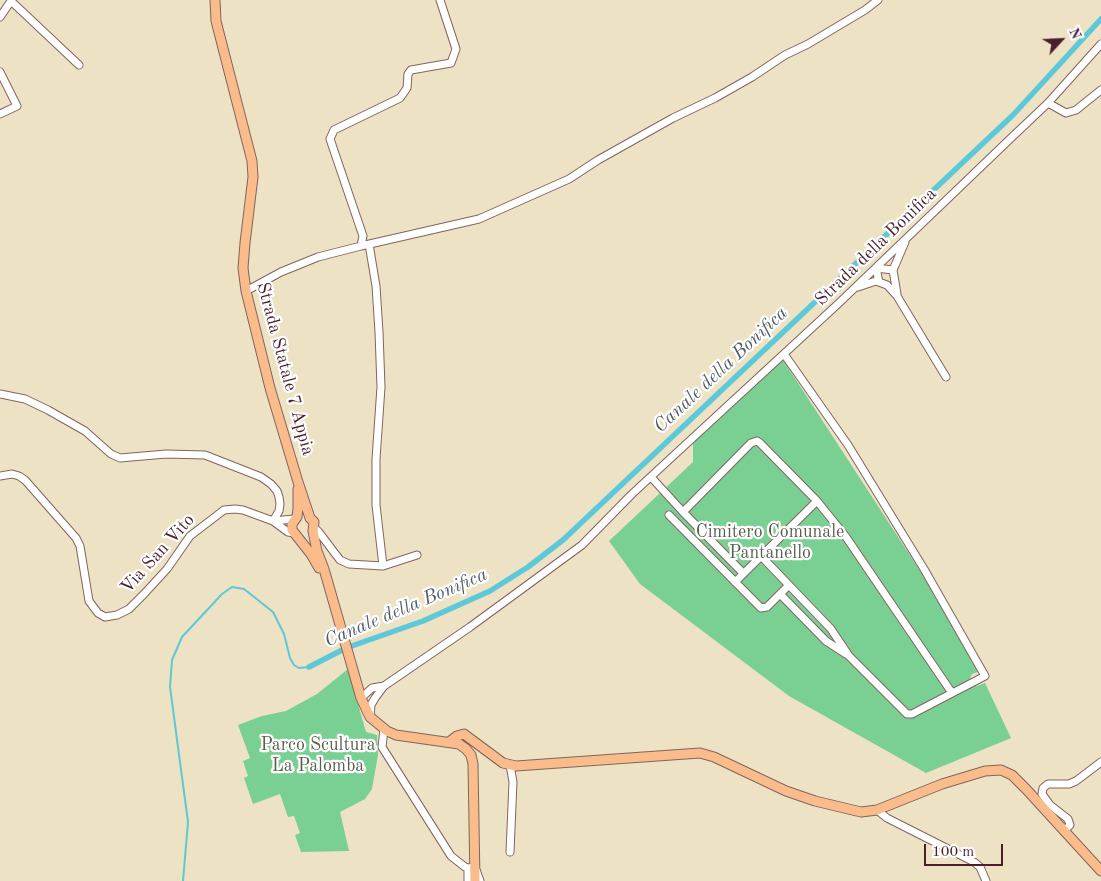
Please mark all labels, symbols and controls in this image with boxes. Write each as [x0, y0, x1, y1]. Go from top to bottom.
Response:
north arrow [1036, 15, 1086, 65]
text: N [1066, 26, 1083, 41]
street label: Strada della Bonifica [811, 183, 941, 311]
street label: Strada Statale 7 Appia [251, 280, 319, 458]
water label: Canale della Bonifica [649, 302, 793, 438]
street label: Via San Vito [117, 510, 199, 598]
park label: Cimitero Comunale Pantanello [696, 521, 844, 564]
water label: Canale della Bonifica [321, 563, 491, 653]
park label: Parco Scultura La Palomba [260, 734, 376, 776]
scale bar [926, 834, 1005, 866]
text: 100 m [932, 845, 974, 860]

